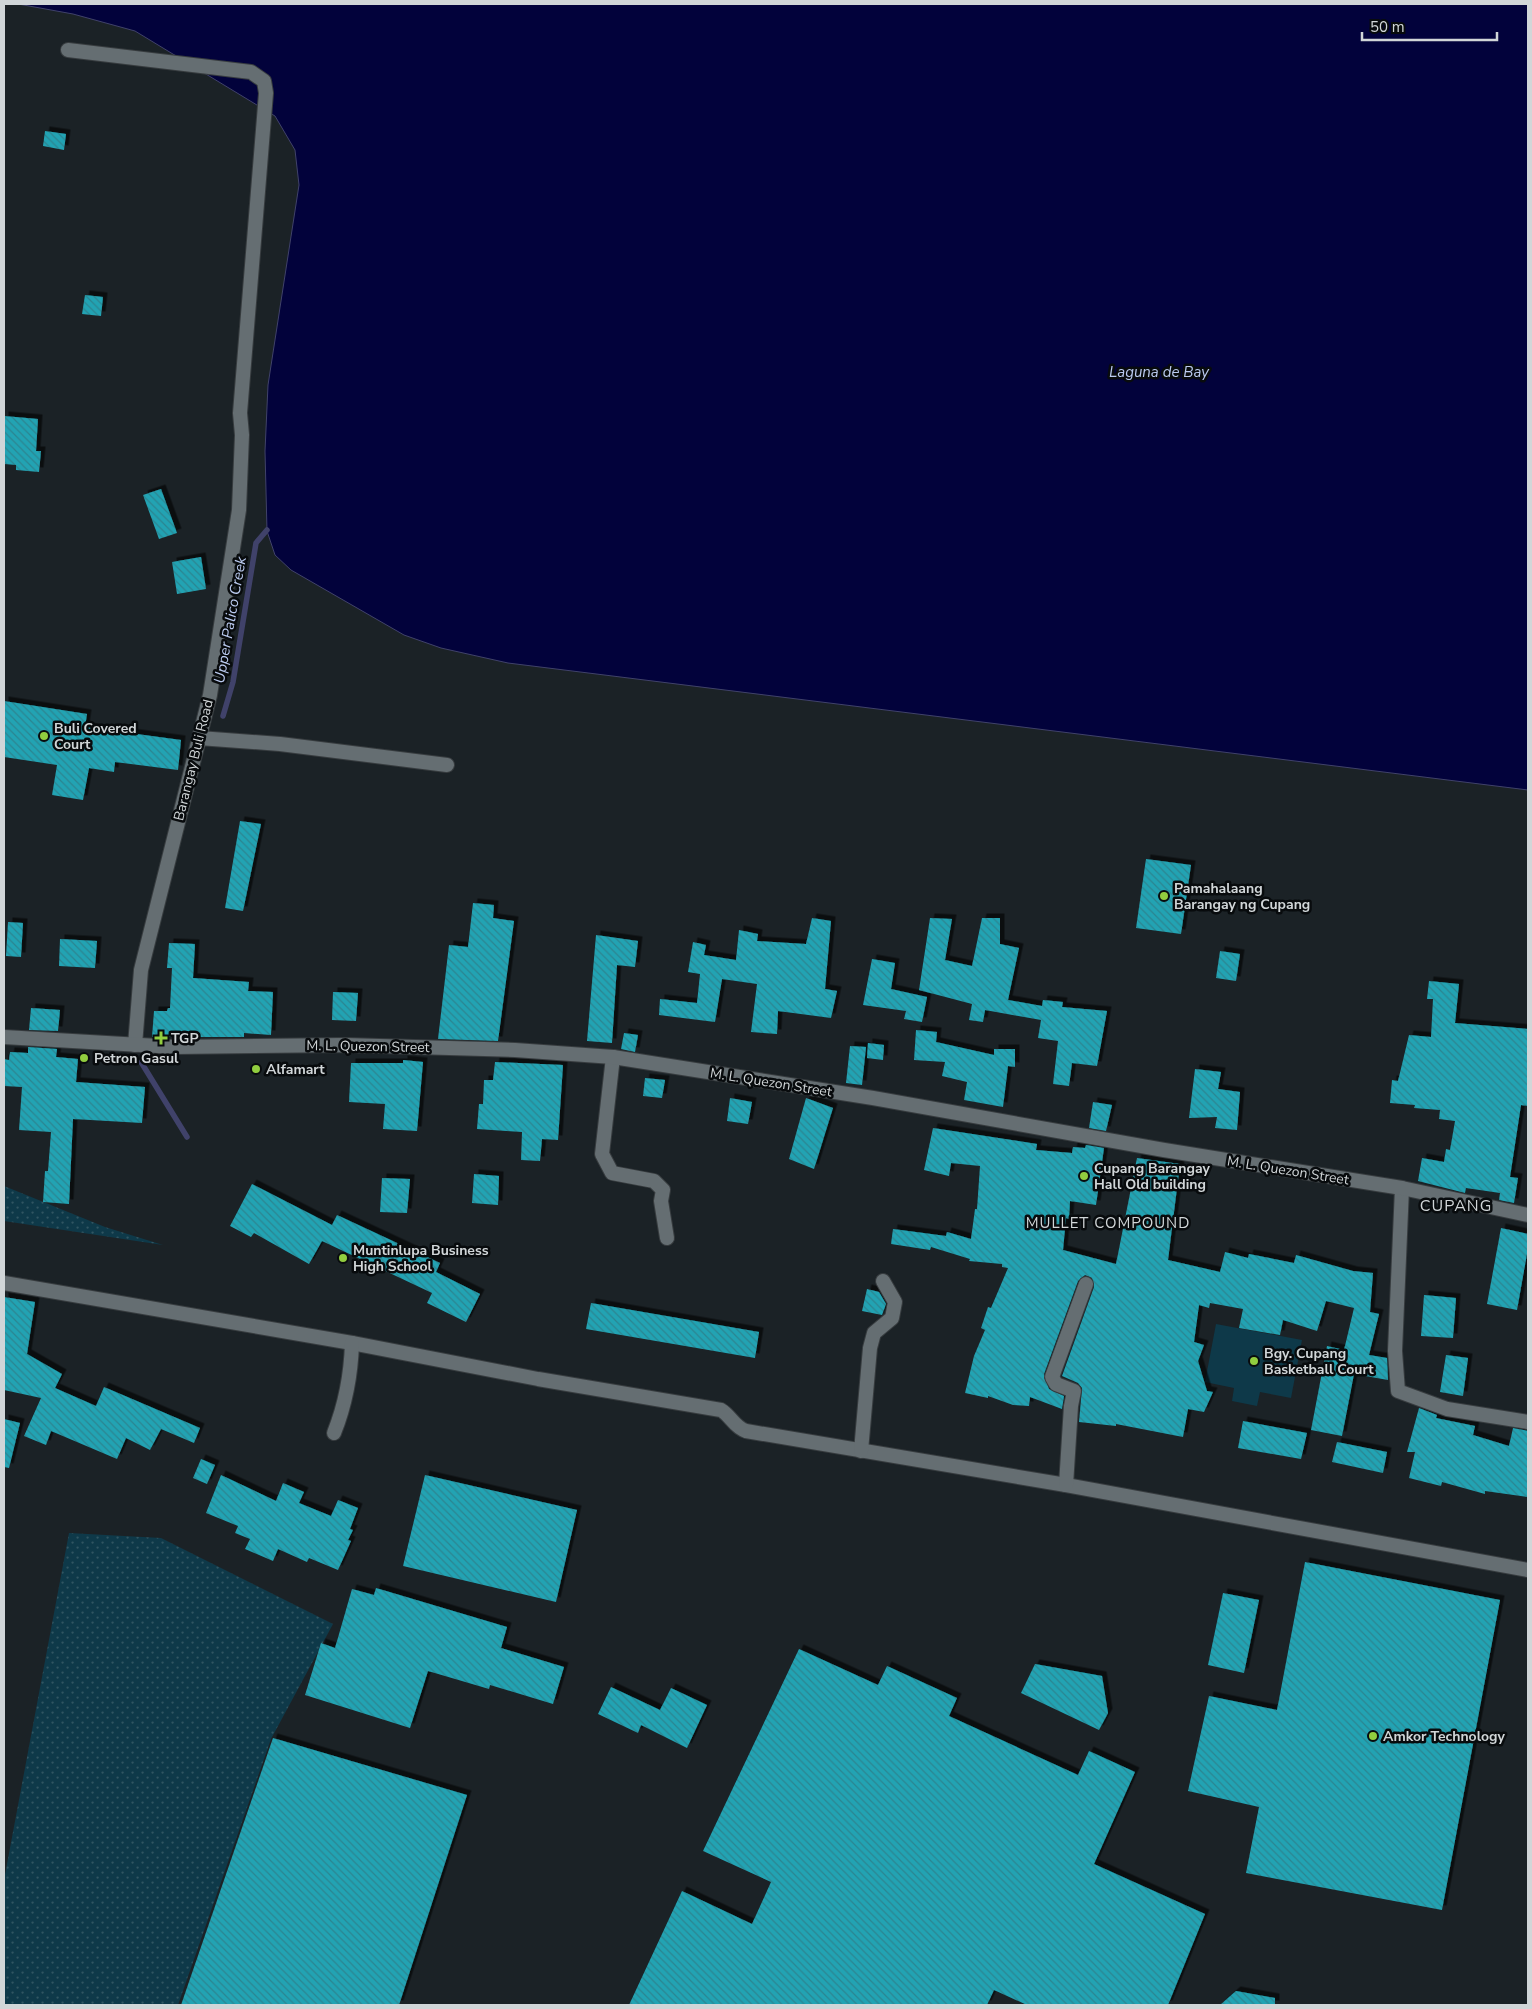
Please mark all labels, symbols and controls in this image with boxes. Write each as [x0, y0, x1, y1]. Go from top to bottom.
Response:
scale bar [1362, 10, 1497, 42]
text: 50 m [1370, 17, 1405, 37]
water label: Laguna de Bay [1109, 362, 1210, 382]
water label: Upper Palico Creek [209, 555, 251, 685]
street label: Barangay Buli Road [169, 697, 218, 823]
place label: Buli Covered Court [54, 719, 137, 754]
marker: Buli Covered Court [38, 730, 50, 742]
place label: Pamahalaang Barangay ng Cupang [1174, 879, 1310, 914]
marker: Pamahalaang Barangay ng Cupang [1158, 890, 1170, 902]
place label: TGP [171, 1029, 199, 1048]
marker: TGP [155, 1032, 167, 1044]
street label: M. L. Quezon Street [306, 1036, 430, 1057]
place label: Petron Gasul [94, 1049, 179, 1068]
marker: Petron Gasul [78, 1052, 90, 1064]
place label: Alfamart [266, 1060, 325, 1079]
marker: Alfamart [250, 1063, 262, 1075]
street label: M. L. Quezon Street [709, 1063, 833, 1102]
street label: M. L. Quezon Street [1226, 1151, 1350, 1190]
place label: Cupang Barangay Hall Old building [1094, 1159, 1211, 1194]
marker: Cupang Barangay Hall Old building [1078, 1170, 1090, 1182]
district label: CUPANG [1420, 1195, 1492, 1217]
district label: MULLET COMPOUND [1026, 1213, 1190, 1233]
place label: Muntinlupa Business High School [353, 1241, 489, 1276]
marker: Muntinlupa Business High School [337, 1252, 349, 1264]
place label: Bgy. Cupang Basketball Court [1264, 1344, 1374, 1379]
marker: Bgy. Cupang Basketball Court [1248, 1355, 1260, 1367]
place label: Amkor Technology [1383, 1727, 1506, 1746]
marker: Amkor Technology [1367, 1730, 1379, 1742]

